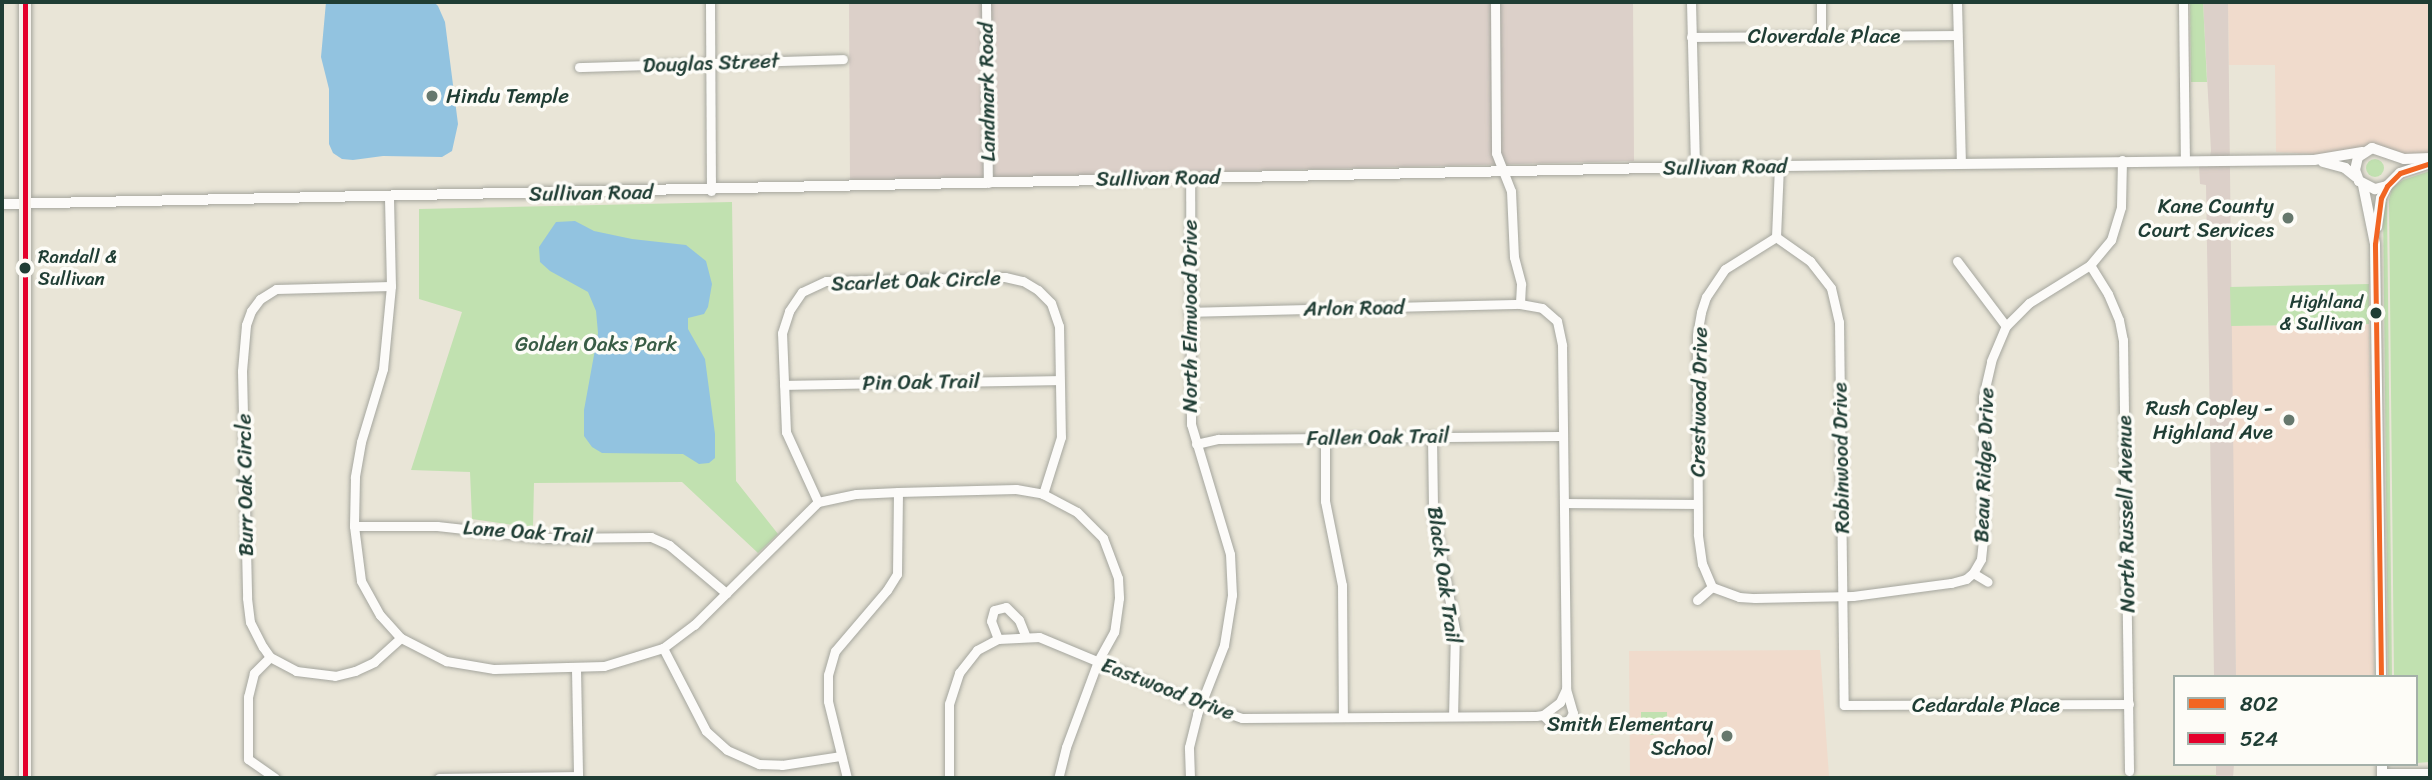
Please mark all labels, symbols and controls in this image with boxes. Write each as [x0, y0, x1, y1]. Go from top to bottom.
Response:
street label: Landmark Road [973, 22, 1001, 162]
street label: Cloverdale Place [1747, 23, 1901, 49]
street label: Douglas Street [642, 48, 780, 78]
place label: Hindu Temple [446, 83, 570, 109]
marker: Hindu Temple [424, 88, 440, 104]
street label: Sullivan Road [1663, 153, 1787, 181]
street label: Sullivan Road [1096, 164, 1220, 192]
street label: Sullivan Road [529, 179, 653, 207]
place label: Kane County Court Services [2137, 193, 2274, 243]
marker: Kane County Court Services [2280, 210, 2296, 226]
street label: North Elmwood Drive [1177, 219, 1203, 413]
place label: Randall & Sullivan [38, 246, 117, 290]
marker: Randall & Sullivan [18, 261, 32, 275]
street label: Scarlet Oak Circle [831, 265, 1001, 297]
place label: Highland & Sullivan [2279, 291, 2363, 335]
street label: Arlon Road [1303, 295, 1405, 321]
marker: Highland & Sullivan [2369, 306, 2383, 320]
street label: Crestwood Drive [1685, 327, 1713, 477]
park label: Golden Oaks Park [515, 331, 677, 357]
street label: Pin Oak Trail [862, 368, 980, 396]
street label: Robinwood Drive [1827, 382, 1855, 534]
street label: Beau Ridge Drive [1969, 387, 1999, 543]
place label: Rush Copley - Highland Ave [2145, 395, 2273, 445]
marker: Rush Copley - Highland Ave [2279, 410, 2299, 430]
street label: Burr Oak Circle [231, 413, 259, 557]
street label: North Russell Avenue [2112, 415, 2140, 613]
street label: Fallen Oak Trail [1306, 423, 1450, 451]
street label: Black Oak Trail [1422, 505, 1466, 645]
street label: Lone Oak Trail [463, 515, 593, 549]
street label: Eastwood Drive [1098, 652, 1238, 726]
legend [2173, 675, 2418, 766]
text: 802 [2240, 685, 2278, 723]
street label: Cedardale Place [1912, 692, 2060, 718]
place label: Smith Elementary School [1546, 711, 1713, 761]
text: 524 [2240, 720, 2278, 758]
marker: Smith Elementary School [1719, 728, 1735, 744]

